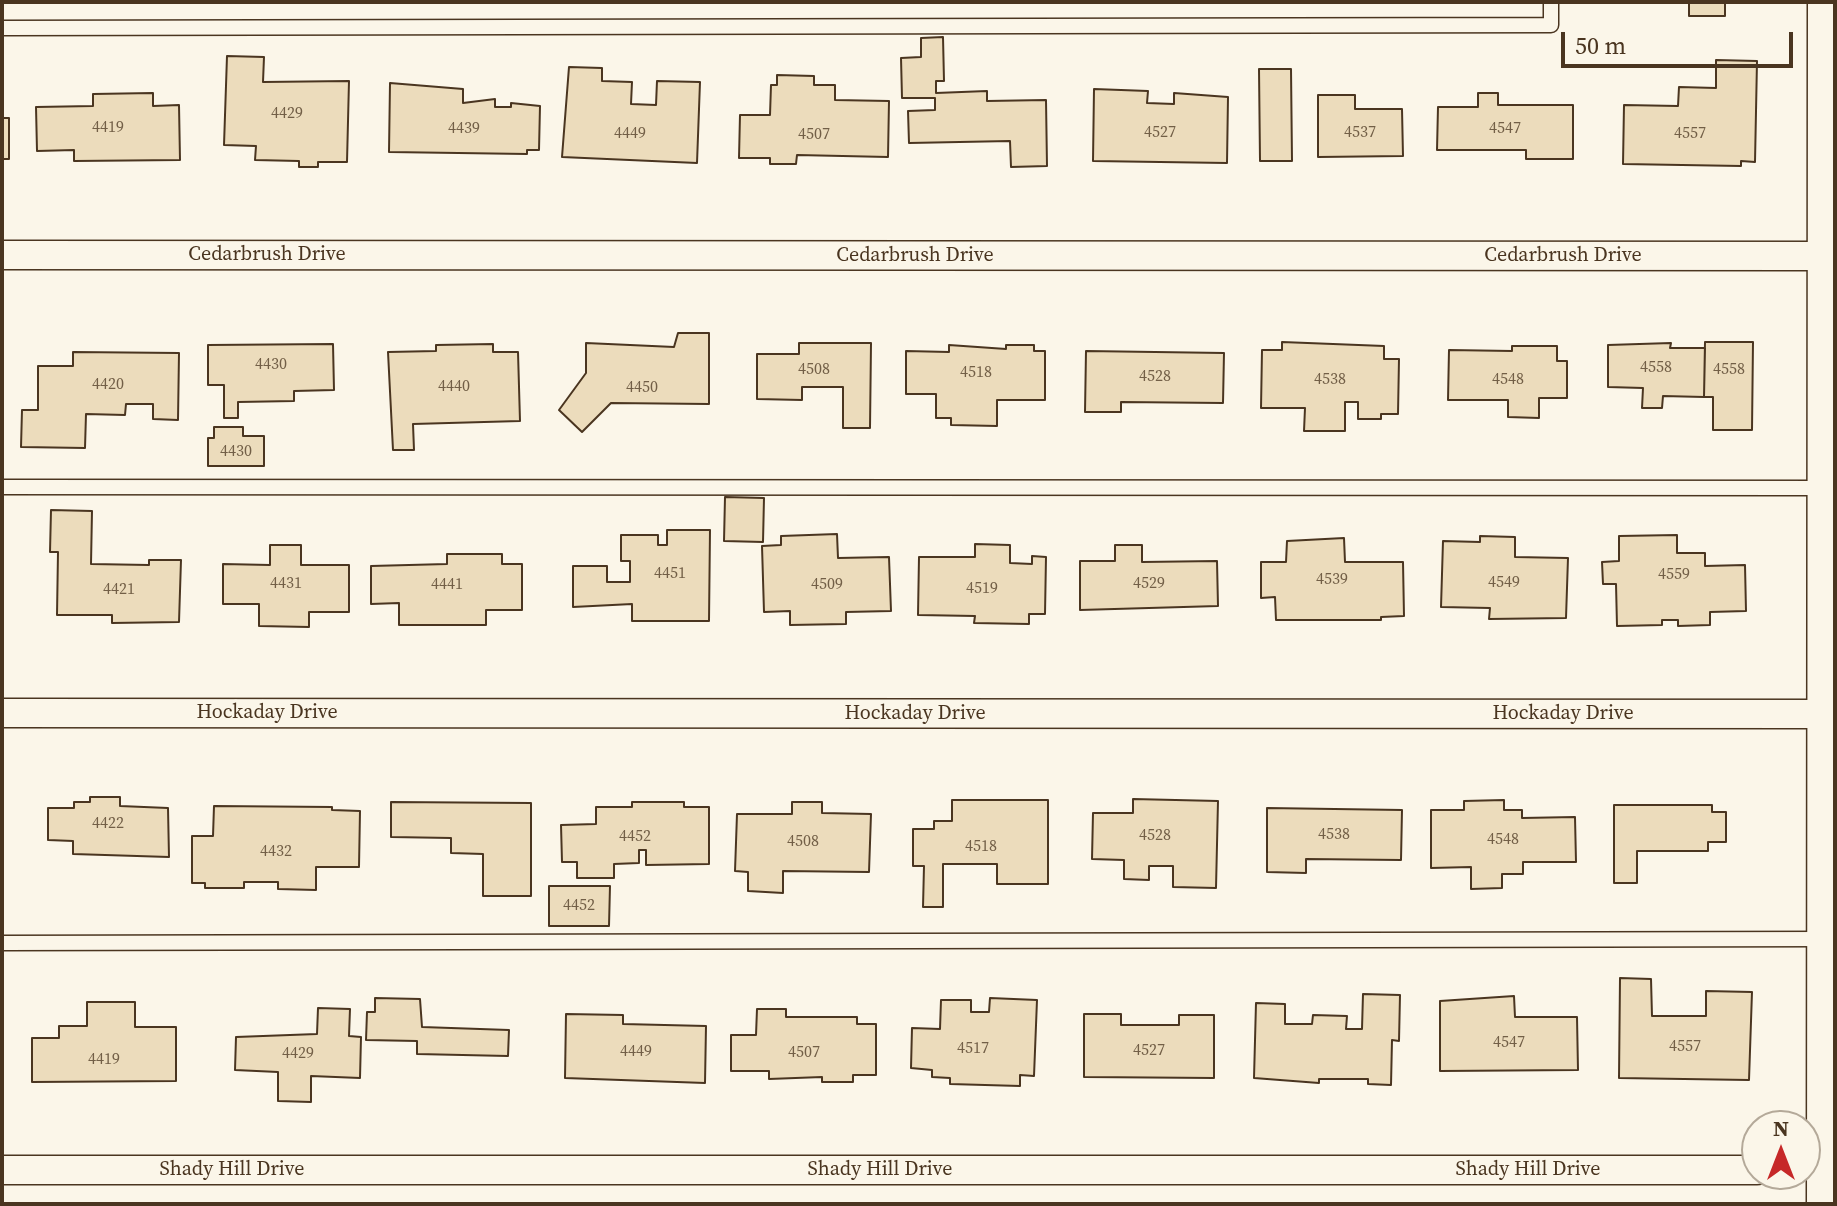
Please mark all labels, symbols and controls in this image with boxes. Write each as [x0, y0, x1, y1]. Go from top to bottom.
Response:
scale bar [1565, 16, 1797, 66]
text: 50 m [1575, 29, 1626, 62]
house number: 4429 [271, 104, 303, 124]
house number: 4419 [92, 118, 124, 138]
house number: 4439 [448, 119, 480, 139]
house number: 4547 [1489, 119, 1521, 139]
house number: 4527 [1144, 123, 1176, 143]
house number: 4537 [1344, 123, 1376, 143]
house number: 4449 [614, 124, 646, 144]
house number: 4557 [1674, 124, 1706, 144]
house number: 4507 [798, 125, 830, 145]
street label: Cedarbrush Drive [188, 243, 346, 267]
street label: Cedarbrush Drive [836, 244, 994, 268]
street label: Cedarbrush Drive [1484, 244, 1642, 268]
house number: 4430 [255, 355, 287, 375]
house number: 4558 [1640, 358, 1672, 378]
house number: 4508 [798, 360, 830, 380]
house number: 4558 [1713, 360, 1745, 380]
house number: 4518 [960, 363, 992, 383]
house number: 4528 [1139, 367, 1171, 387]
house number: 4538 [1314, 370, 1346, 390]
house number: 4548 [1492, 370, 1524, 390]
house number: 4420 [92, 375, 124, 395]
house number: 4440 [438, 377, 470, 397]
house number: 4450 [626, 378, 658, 398]
house number: 4430 [220, 442, 252, 462]
house number: 4451 [654, 564, 686, 584]
house number: 4559 [1658, 565, 1690, 585]
house number: 4539 [1316, 570, 1348, 590]
house number: 4549 [1488, 573, 1520, 593]
house number: 4431 [270, 574, 302, 594]
house number: 4529 [1133, 574, 1165, 594]
house number: 4441 [431, 575, 463, 595]
house number: 4509 [811, 575, 843, 595]
house number: 4519 [966, 579, 998, 599]
house number: 4421 [103, 580, 135, 600]
street label: Hockaday Drive [196, 701, 338, 725]
street label: Hockaday Drive [844, 702, 986, 726]
street label: Hockaday Drive [1492, 702, 1634, 726]
house number: 4422 [92, 814, 124, 834]
house number: 4538 [1318, 825, 1350, 845]
house number: 4528 [1139, 826, 1171, 846]
house number: 4452 [619, 827, 651, 847]
house number: 4548 [1487, 830, 1519, 850]
house number: 4508 [787, 832, 819, 852]
house number: 4518 [965, 837, 997, 857]
house number: 4432 [260, 842, 292, 862]
house number: 4452 [563, 896, 595, 916]
house number: 4547 [1493, 1033, 1525, 1053]
house number: 4557 [1669, 1037, 1701, 1057]
house number: 4517 [957, 1039, 989, 1059]
house number: 4527 [1133, 1041, 1165, 1061]
house number: 4449 [620, 1042, 652, 1062]
house number: 4507 [788, 1043, 820, 1063]
house number: 4429 [282, 1044, 314, 1064]
house number: 4419 [88, 1050, 120, 1070]
north arrow [1741, 1110, 1821, 1190]
text: N [1773, 1113, 1789, 1143]
street label: Shady Hill Drive [160, 1158, 304, 1182]
street label: Shady Hill Drive [808, 1158, 952, 1182]
street label: Shady Hill Drive [1456, 1158, 1600, 1182]

